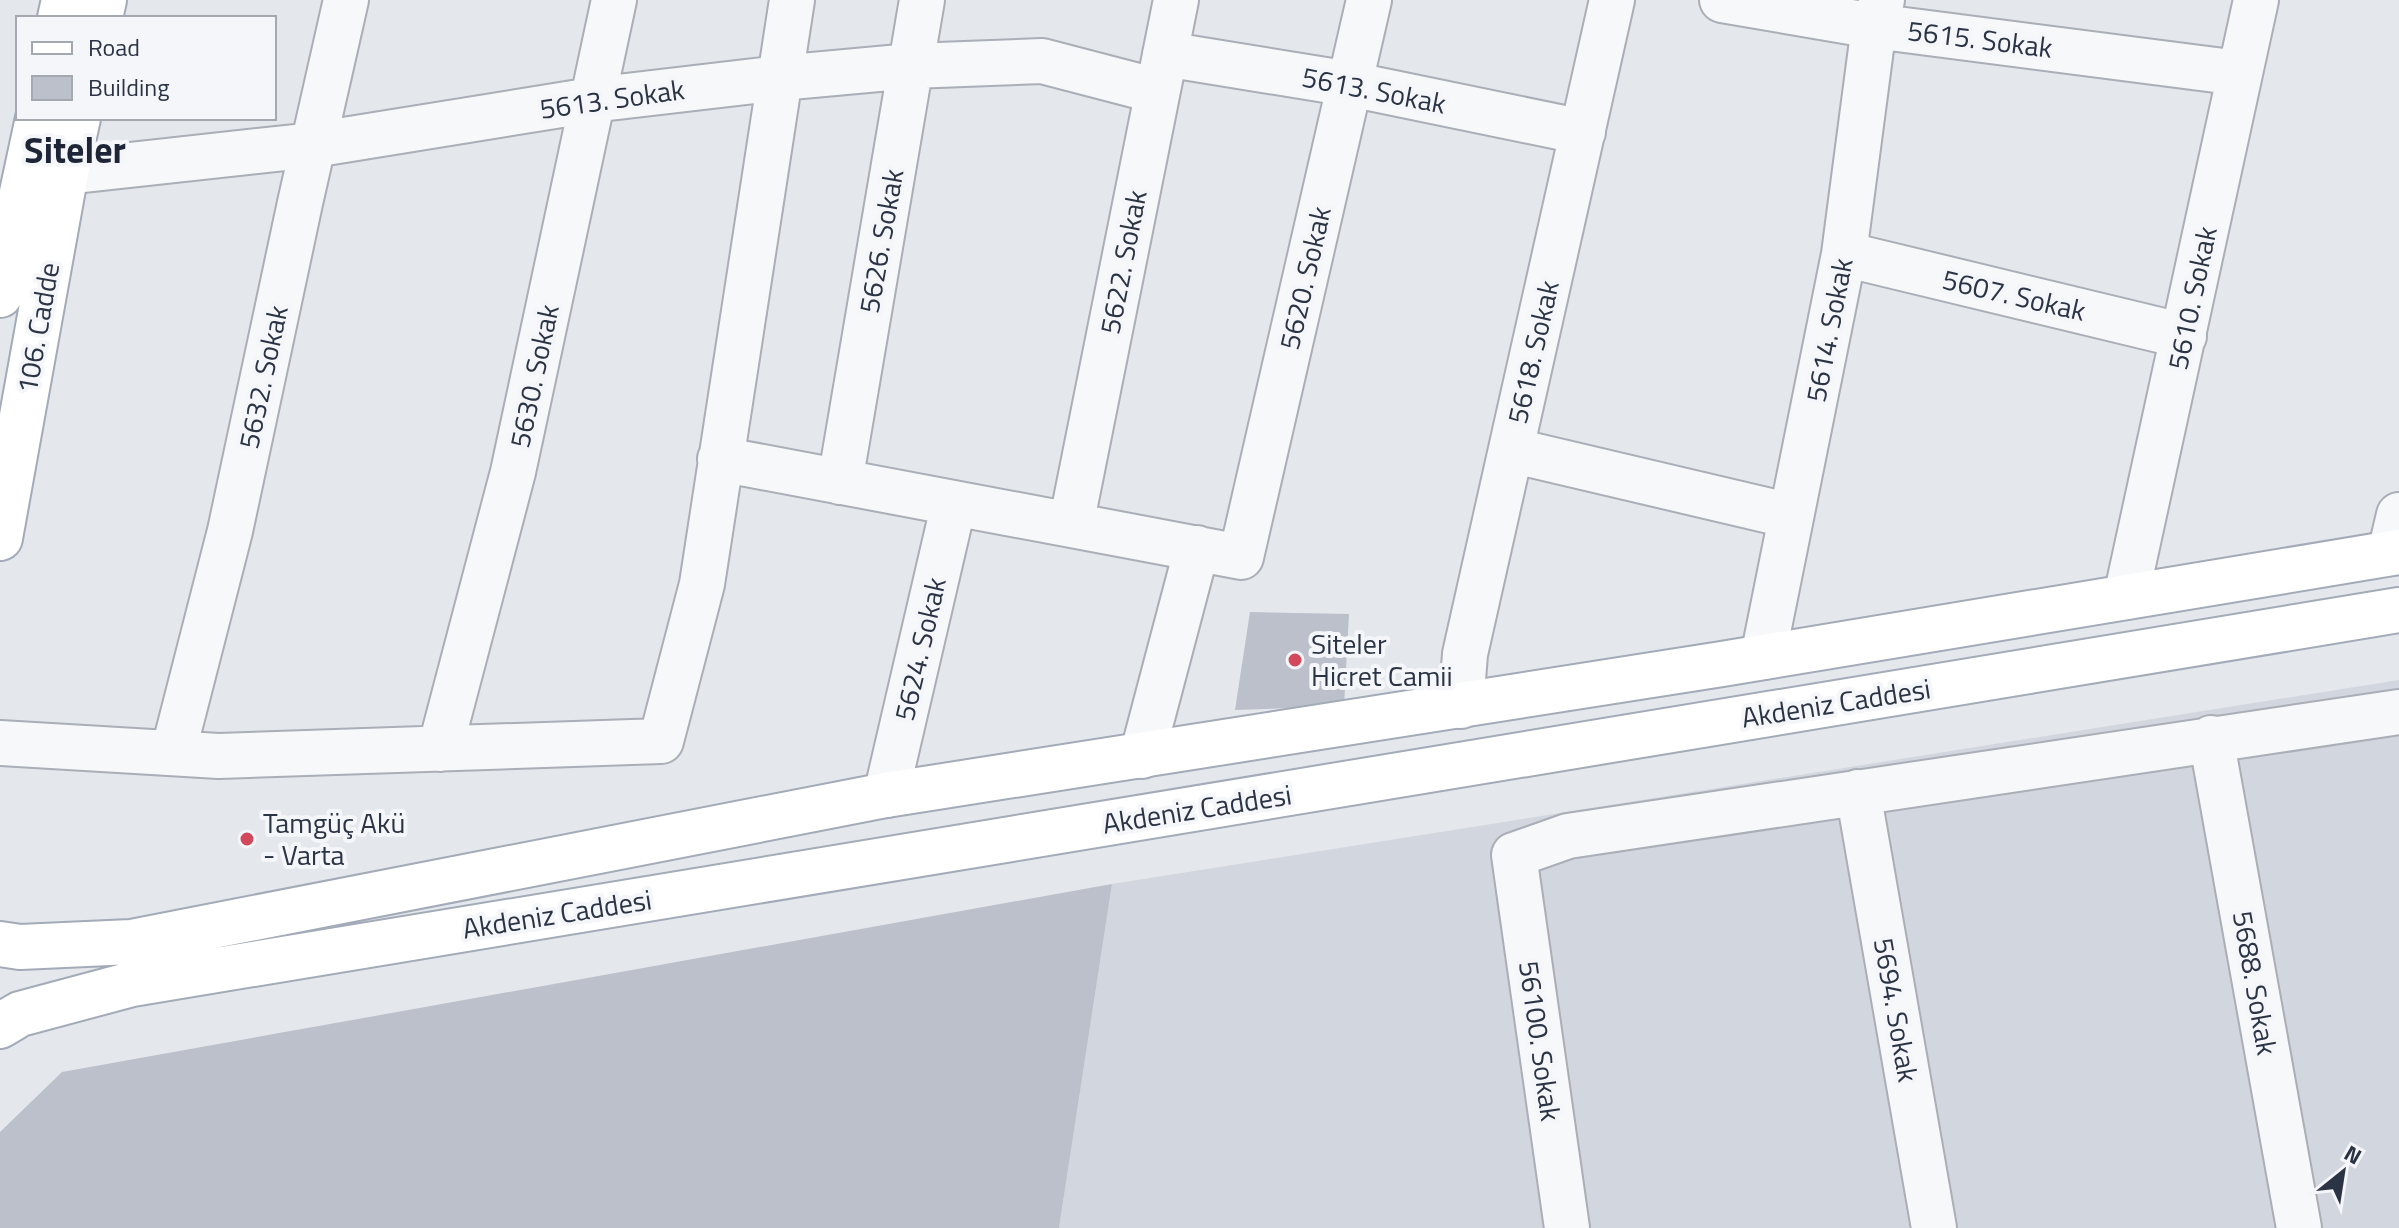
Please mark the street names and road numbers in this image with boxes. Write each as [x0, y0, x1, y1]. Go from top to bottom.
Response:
street label: 5615. Sokak [1905, 8, 2055, 69]
street label: 5613. Sokak [1298, 55, 1450, 125]
street label: 5613. Sokak [537, 67, 687, 130]
street label: 5626. Sokak [847, 165, 914, 316]
street label: 5622. Sokak [1088, 186, 1158, 338]
street label: 5620. Sokak [1267, 202, 1342, 354]
street label: 5610. Sokak [2155, 222, 2228, 374]
street label: 5614. Sokak [1794, 254, 1864, 406]
street label: 5607. Sokak [1938, 257, 2090, 332]
street label: 106. Cadde [5, 259, 70, 397]
street label: 5618. Sokak [1495, 276, 1570, 428]
street label: 5630. Sokak [497, 300, 570, 452]
street label: 5632. Sokak [226, 301, 299, 453]
street label: 5624. Sokak [882, 573, 957, 725]
street label: Akdeniz Caddesi [1738, 666, 1934, 739]
street label: Akdeniz Caddesi [1099, 772, 1295, 845]
street label: Akdeniz Caddesi [459, 877, 655, 950]
street label: 5688. Sokak [2222, 907, 2289, 1058]
street label: 5694. Sokak [1863, 934, 1930, 1085]
street label: 56100. Sokak [1508, 958, 1573, 1124]

